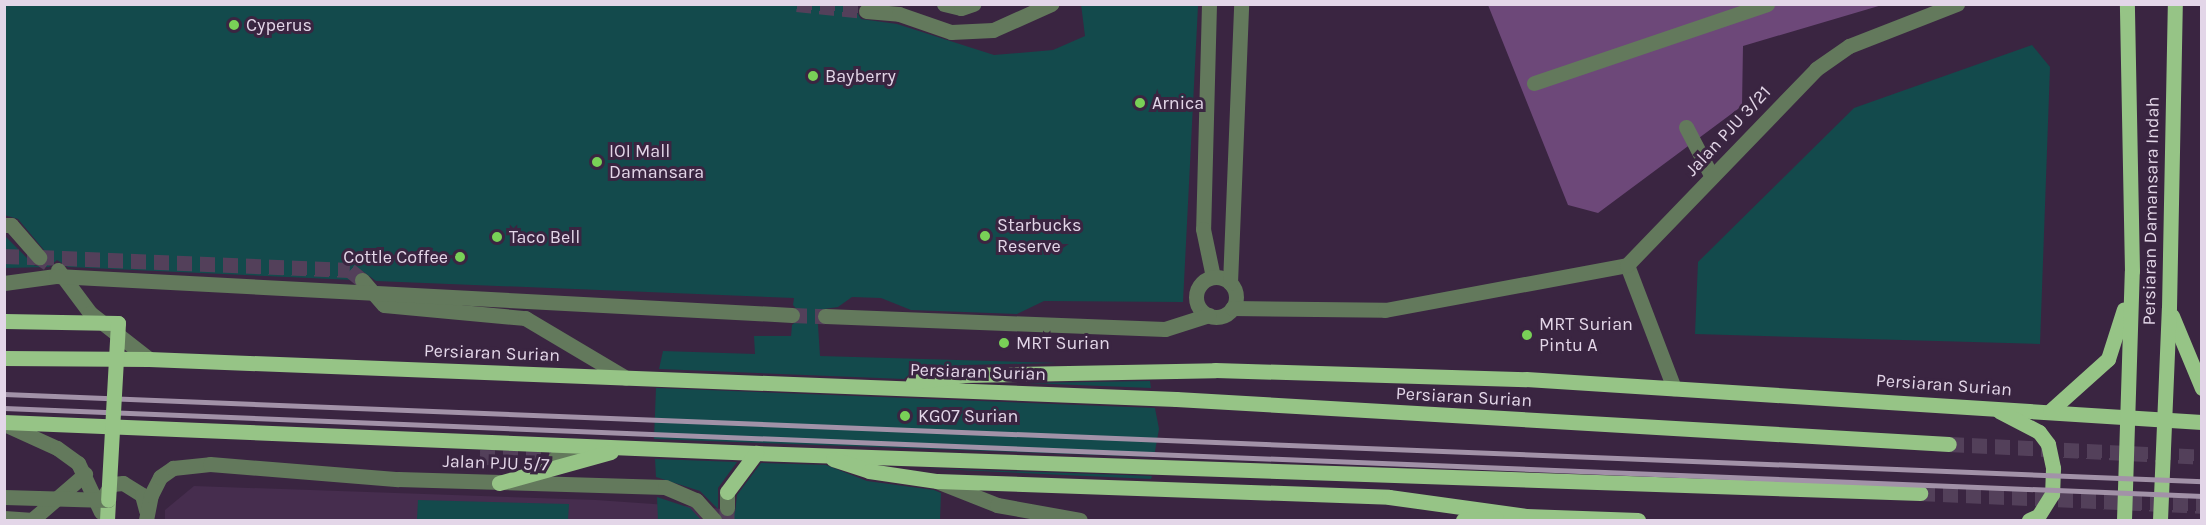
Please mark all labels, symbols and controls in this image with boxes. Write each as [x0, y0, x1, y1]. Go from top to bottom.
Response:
place label: Cyperus [246, 14, 312, 36]
marker: Cyperus [227, 18, 241, 32]
place label: Bayberry [825, 65, 896, 87]
marker: Bayberry [806, 69, 820, 83]
street label: Jalan PJU 3/21 [1681, 81, 1775, 181]
place label: Arnica [1152, 92, 1204, 114]
marker: Arnica [1133, 96, 1147, 110]
street label: Persiaran Damansara Indah [2138, 96, 2164, 326]
place label: IOI Mall Damansara [609, 141, 704, 184]
marker: IOI Mall Damansara [590, 155, 604, 169]
place label: Starbucks Reserve [997, 215, 1082, 258]
place label: Taco Bell [509, 226, 580, 248]
marker: Starbucks Reserve [978, 229, 992, 243]
marker: Taco Bell [490, 230, 504, 244]
place label: Cottle Coffee [343, 246, 448, 268]
marker: Cottle Coffee [453, 250, 467, 264]
place label: MRT Surian Pintu A [1539, 314, 1633, 356]
marker: MRT Surian Pintu A [1520, 328, 1534, 342]
place label: MRT Surian [1016, 332, 1110, 354]
marker: MRT Surian [997, 336, 1011, 350]
street label: Persiaran Surian [423, 340, 561, 366]
street label: Persiaran Surian [909, 359, 1047, 385]
street label: Persiaran Surian [1875, 369, 2013, 401]
street label: Persiaran Surian [1395, 383, 1533, 411]
place label: KG07 Surian [918, 405, 1018, 427]
marker: KG07 Surian [896, 407, 914, 425]
street label: Jalan PJU 5/7 [442, 450, 550, 476]

